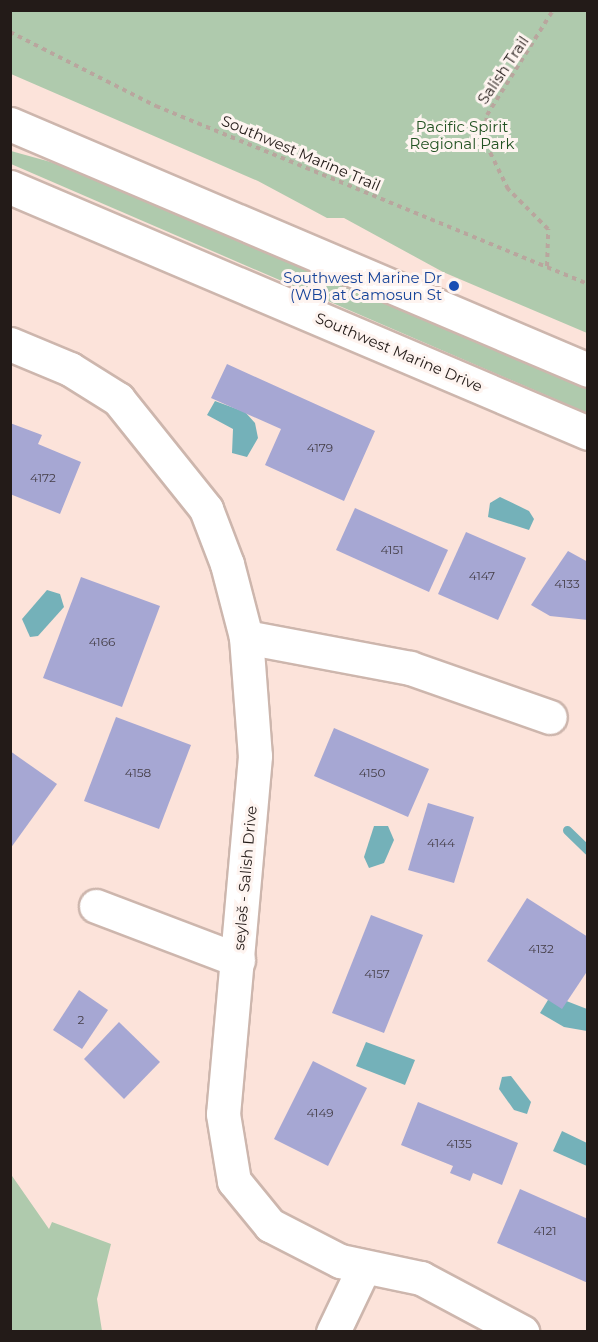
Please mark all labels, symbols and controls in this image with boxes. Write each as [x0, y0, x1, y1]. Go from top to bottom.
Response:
street label: Salish Trail [474, 33, 532, 107]
street label: Southwest Marine Trail [219, 111, 383, 195]
park label: Pacific Spirit Regional Park [410, 117, 514, 152]
place label: Southwest Marine Dr (WB) at Camosun St [283, 268, 442, 303]
marker: Southwest Marine Dr (WB) at Camosun St [447, 279, 461, 293]
street label: Southwest Marine Drive [313, 309, 485, 395]
house number: 4179 [307, 441, 333, 455]
house number: 4172 [30, 471, 56, 485]
house number: 4151 [380, 543, 404, 557]
house number: 4147 [469, 569, 495, 583]
house number: 4133 [554, 577, 580, 591]
house number: 4166 [89, 635, 115, 649]
house number: 4158 [125, 766, 151, 780]
house number: 4150 [359, 766, 385, 780]
street label: seyləš - Salish Drive [230, 805, 260, 951]
house number: 4144 [427, 836, 455, 850]
house number: 4132 [528, 942, 554, 956]
house number: 4157 [364, 967, 390, 981]
house number: 2 [78, 1013, 84, 1027]
house number: 4149 [306, 1106, 334, 1120]
house number: 4135 [446, 1137, 472, 1151]
house number: 4121 [533, 1224, 557, 1238]

